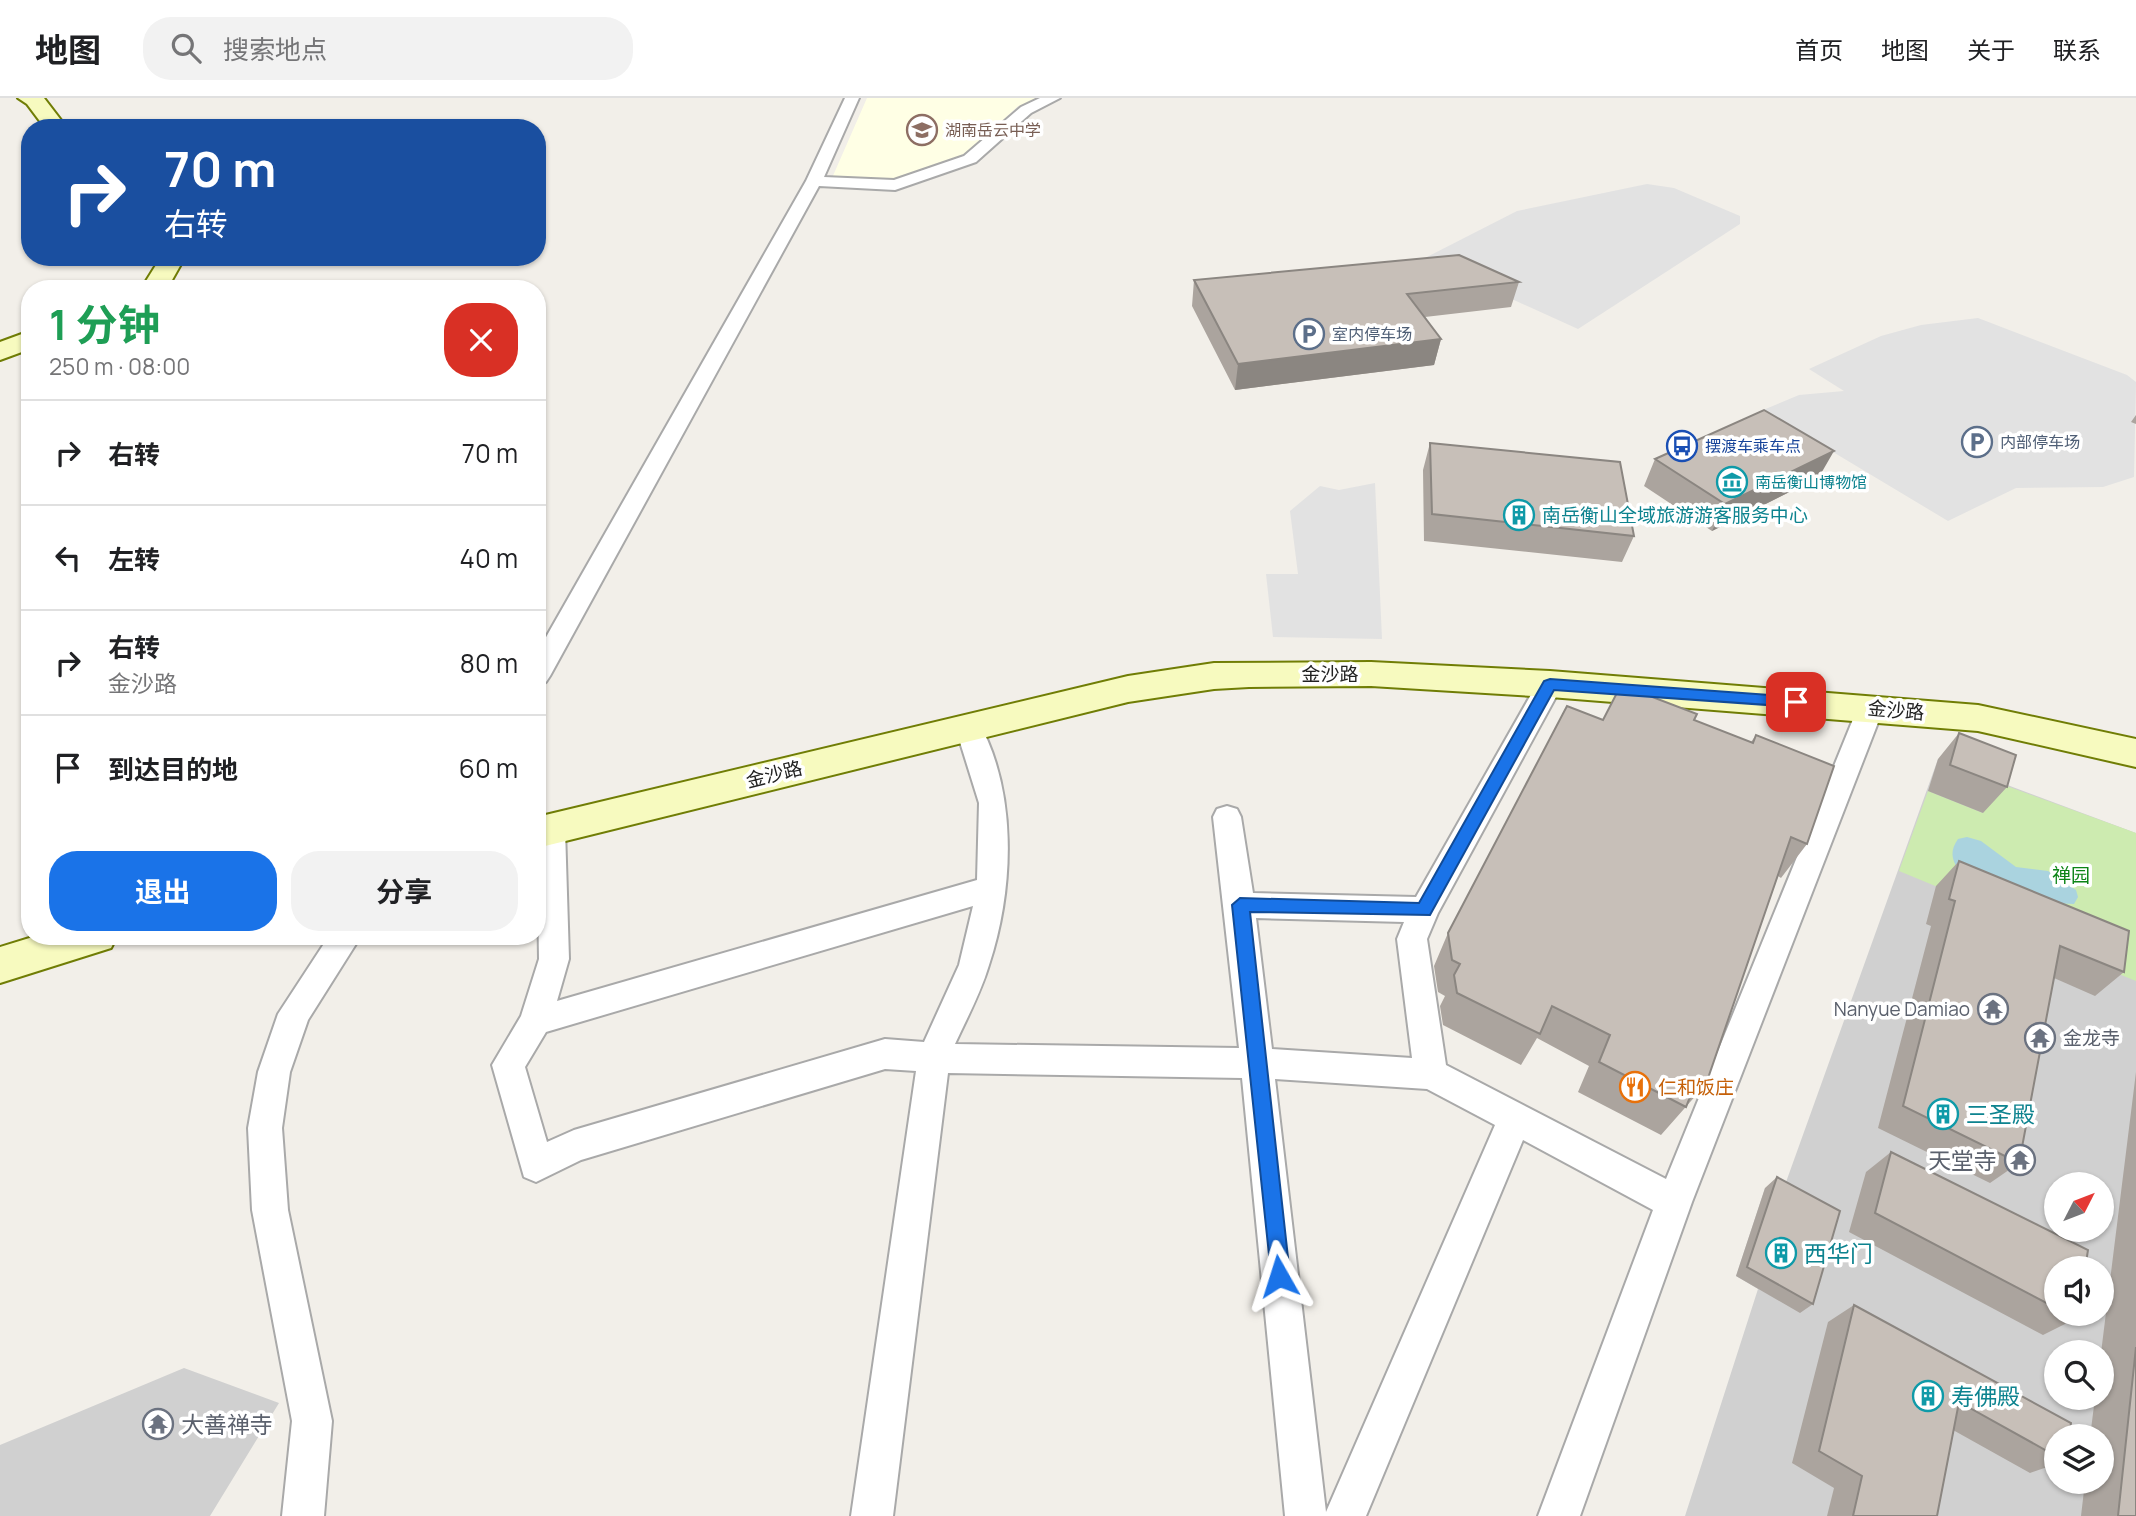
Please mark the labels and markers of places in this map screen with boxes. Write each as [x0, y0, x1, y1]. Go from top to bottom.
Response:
school or university icon: 湖南岳云中学 [905, 113, 939, 147]
place label: 湖南岳云中学 [945, 119, 1041, 141]
parking icon: 室内停车场 [1292, 317, 1326, 351]
place label: 室内停车场 [1332, 323, 1412, 345]
parking icon: 内部停车场 [1960, 425, 1994, 459]
bus stop icon: 摆渡车乘车点 [1665, 429, 1699, 463]
place label: 内部停车场 [2000, 431, 2080, 453]
place label: 摆渡车乘车点 [1705, 435, 1801, 457]
museum icon: 南岳衡山博物馆 [1715, 465, 1749, 499]
place label: 南岳衡山博物馆 [1755, 471, 1867, 493]
building icon: 南岳衡山全域旅游游客服务中心 [1502, 498, 1536, 532]
place label: 南岳衡山全域旅游游客服务中心 [1542, 502, 1808, 528]
pin [1766, 672, 1826, 732]
temple icon: Nanyue Damiao [1976, 992, 2010, 1026]
place label: Nanyue Damiao [1834, 996, 1970, 1022]
temple icon: 金龙寺 [2023, 1021, 2057, 1055]
place label: 金龙寺 [2063, 1025, 2120, 1051]
restaurant icon: 仁和饭庄 [1618, 1070, 1652, 1104]
place label: 仁和饭庄 [1658, 1074, 1734, 1100]
building icon: 三圣殿 [1926, 1097, 1960, 1131]
place label: 三圣殿 [1966, 1098, 2035, 1130]
temple icon: 天堂寺 [2003, 1143, 2037, 1177]
place label: 天堂寺 [1928, 1144, 1997, 1176]
building icon: 西华门 [1764, 1236, 1798, 1270]
place label: 西华门 [1804, 1237, 1873, 1269]
building icon: 寿佛殿 [1911, 1379, 1945, 1413]
place label: 寿佛殿 [1951, 1380, 2020, 1412]
temple icon: 大善禅寺 [141, 1407, 175, 1441]
place label: 大善禅寺 [181, 1408, 273, 1440]

